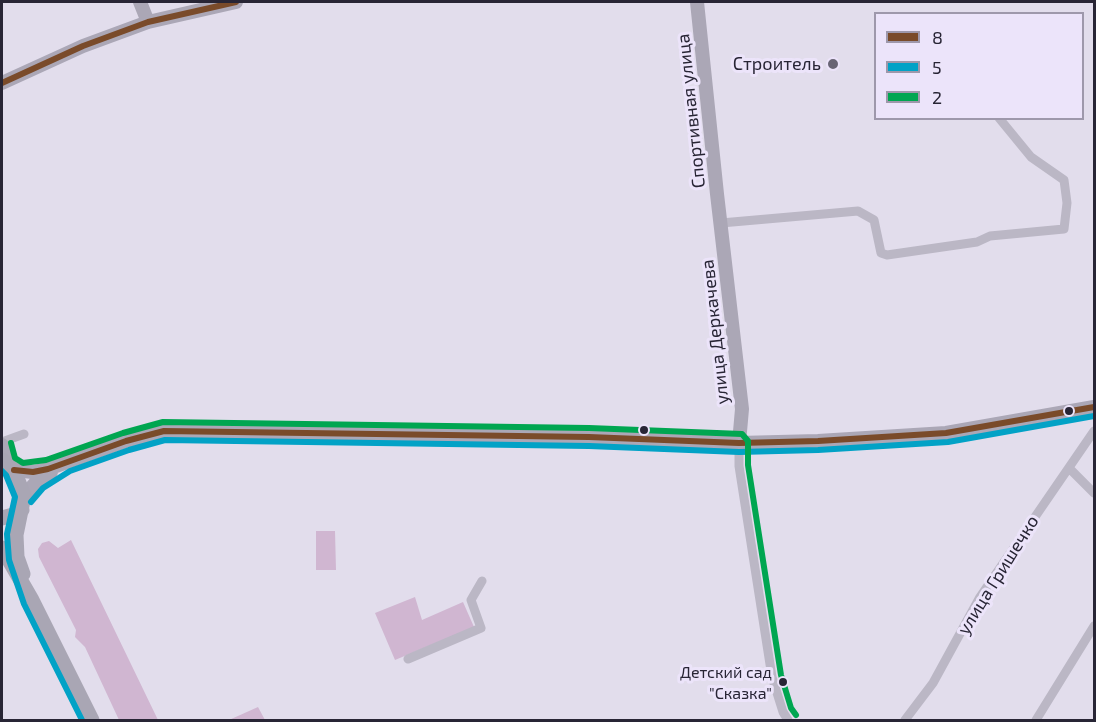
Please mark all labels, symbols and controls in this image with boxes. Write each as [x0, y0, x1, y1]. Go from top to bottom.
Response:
legend [874, 12, 1084, 120]
text: 8 [932, 26, 943, 48]
street label: Спортивная улица [672, 33, 710, 189]
place label: Строитель [733, 53, 821, 75]
text: 5 [932, 56, 942, 78]
marker: Строитель [826, 57, 840, 71]
text: 2 [932, 86, 942, 108]
street label: улица Деркачева [697, 258, 733, 406]
unlabelled marker [1063, 405, 1075, 417]
unlabelled marker [638, 424, 650, 436]
street label: улица Гришечко [953, 511, 1043, 639]
place label: Детский сад "Сказка" [680, 663, 772, 701]
marker: Детский сад "Сказка" [777, 676, 789, 688]

